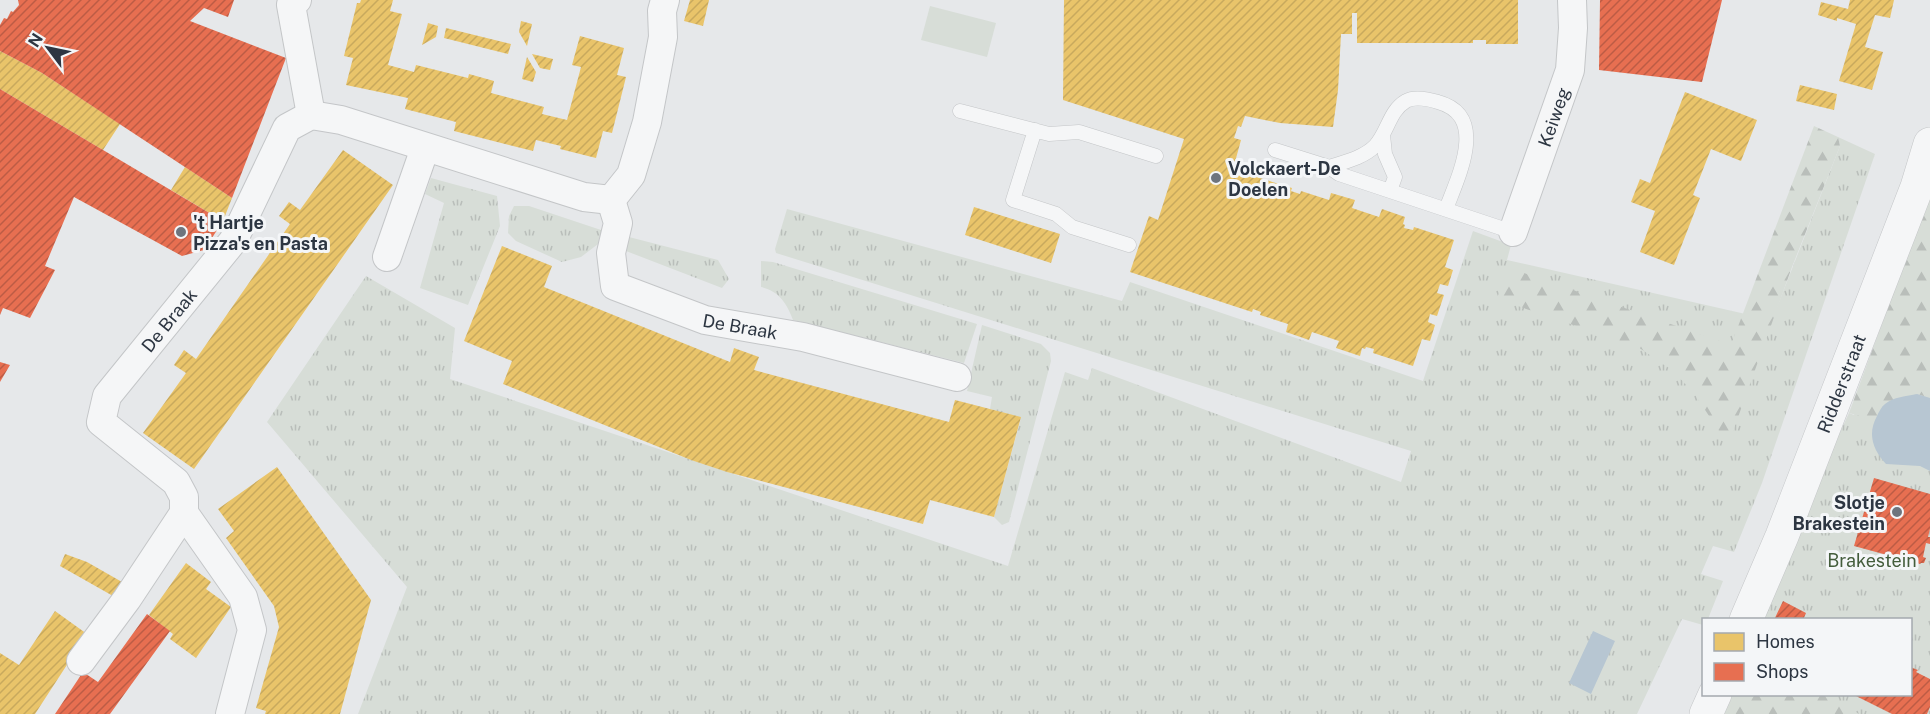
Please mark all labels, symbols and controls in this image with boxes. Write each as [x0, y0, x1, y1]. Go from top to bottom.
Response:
north arrow [18, 18, 78, 78]
text: N [24, 30, 47, 51]
street label: Keiweg [1533, 84, 1574, 149]
place label: Volckaert-De Doelen [1228, 158, 1341, 200]
marker: Volckaert-De Doelen [1209, 171, 1223, 185]
place label: 't Hartje Pizza's en Pasta [193, 212, 328, 254]
marker: 't Hartje Pizza's en Pasta [174, 225, 188, 239]
street label: De Braak [137, 284, 201, 356]
street label: De Braak [701, 309, 779, 343]
street label: Ridderstraat [1812, 331, 1870, 436]
place label: Slotje Brakestein [1792, 492, 1885, 534]
marker: Slotje Brakestein [1890, 505, 1904, 519]
park label: Brakestein [1827, 550, 1917, 571]
legend [1702, 618, 1912, 696]
text: Homes [1756, 631, 1815, 652]
text: Shops [1756, 661, 1808, 682]

